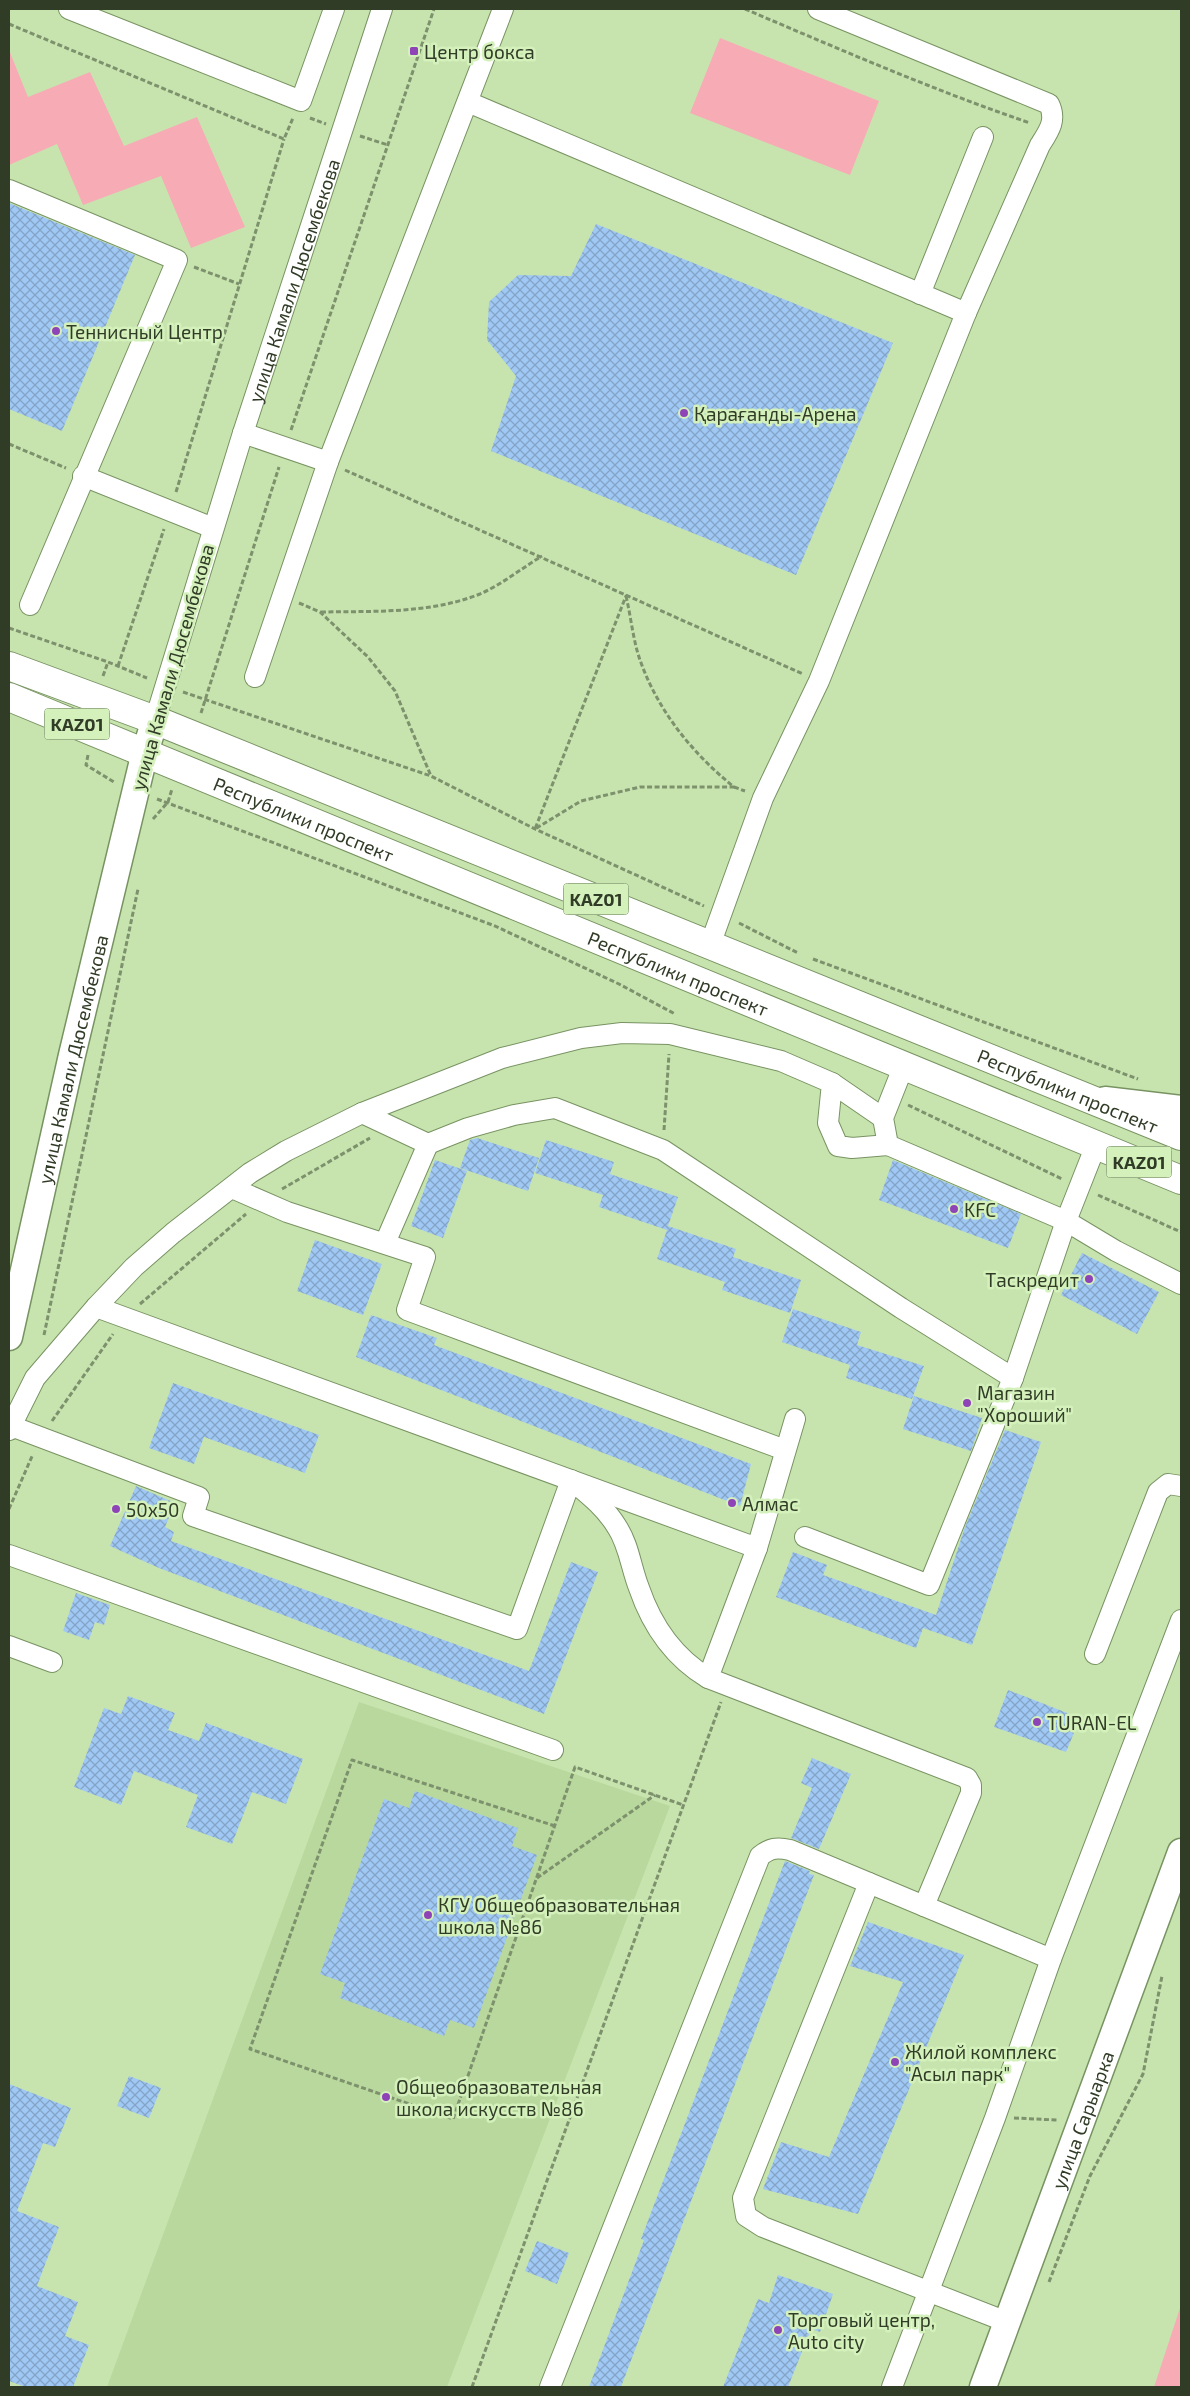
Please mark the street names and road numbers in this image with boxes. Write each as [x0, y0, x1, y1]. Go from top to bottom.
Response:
street label: улица Камали Дюсембекова [242, 155, 344, 405]
street label: улица Камали Дюсембекова [126, 541, 219, 793]
road number: KАZ01 [44, 709, 110, 740]
street label: Республики проспект [210, 771, 398, 866]
road number: KАZ01 [564, 884, 628, 914]
street label: Республики проспект [585, 925, 772, 1020]
street label: улица Камали Дюсембекова [32, 932, 112, 1186]
street label: Республики проспект [974, 1043, 1162, 1137]
road number: KАZ01 [1106, 1146, 1172, 1178]
street label: улица Сарыарка [1046, 2047, 1118, 2192]

